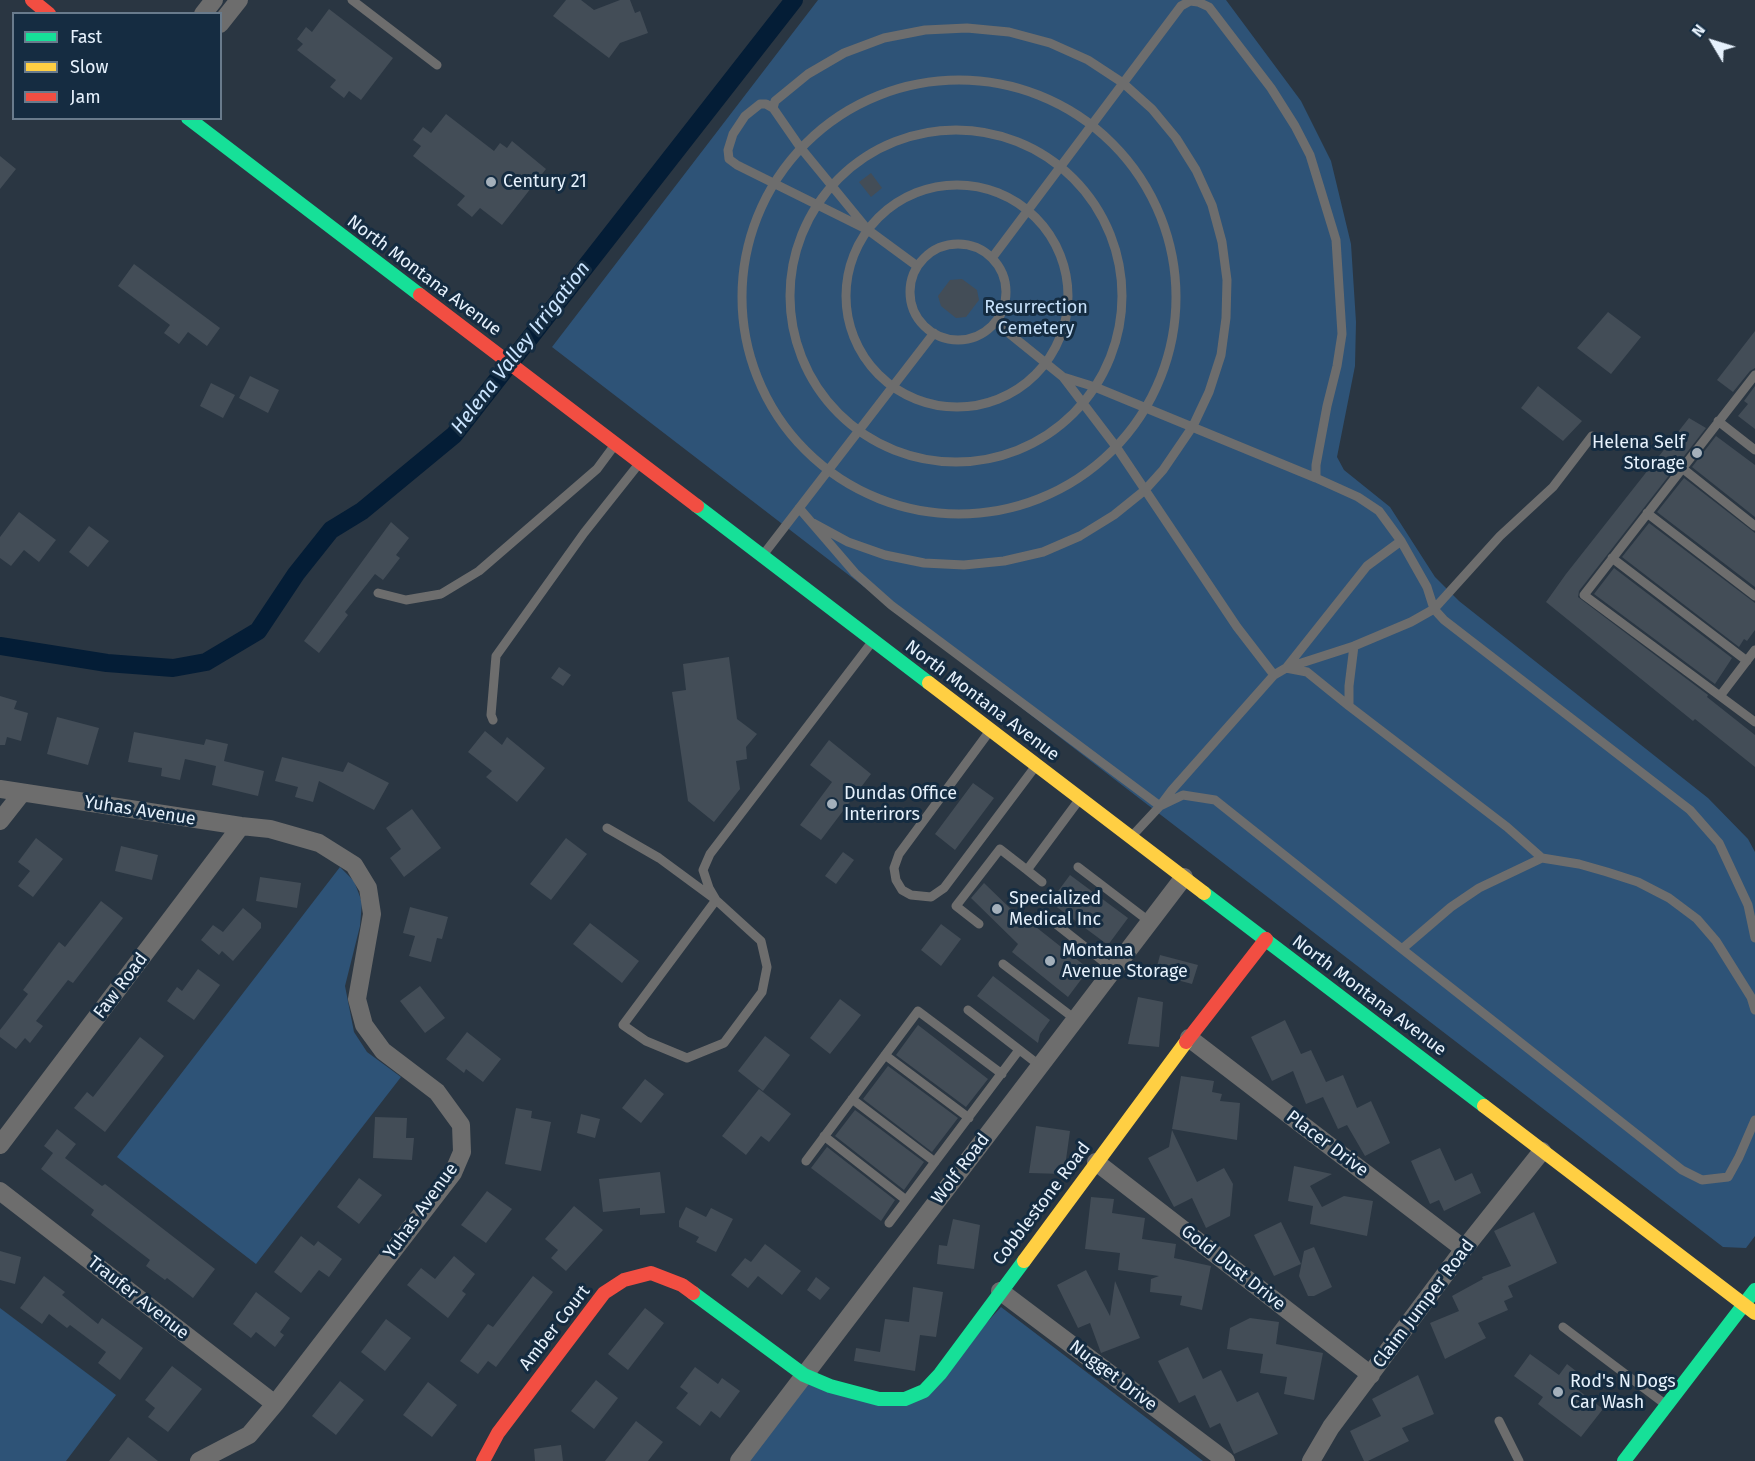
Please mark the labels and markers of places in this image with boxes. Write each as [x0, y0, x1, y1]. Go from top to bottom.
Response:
place label: Century 21 [503, 171, 587, 193]
marker: Century 21 [484, 175, 498, 189]
place label: Helena Self Storage [1592, 432, 1685, 474]
marker: Helena Self Storage [1690, 446, 1704, 460]
place label: Dundas Office Interirors [844, 783, 957, 826]
marker: Dundas Office Interirors [825, 797, 839, 811]
place label: Specialized Medical Inc [1009, 888, 1101, 930]
marker: Specialized Medical Inc [990, 902, 1004, 916]
place label: Montana Avenue Storage [1062, 940, 1188, 982]
marker: Montana Avenue Storage [1043, 954, 1057, 968]
place label: Rod's N Dogs Car Wash [1570, 1371, 1676, 1414]
marker: Rod's N Dogs Car Wash [1551, 1385, 1565, 1399]

